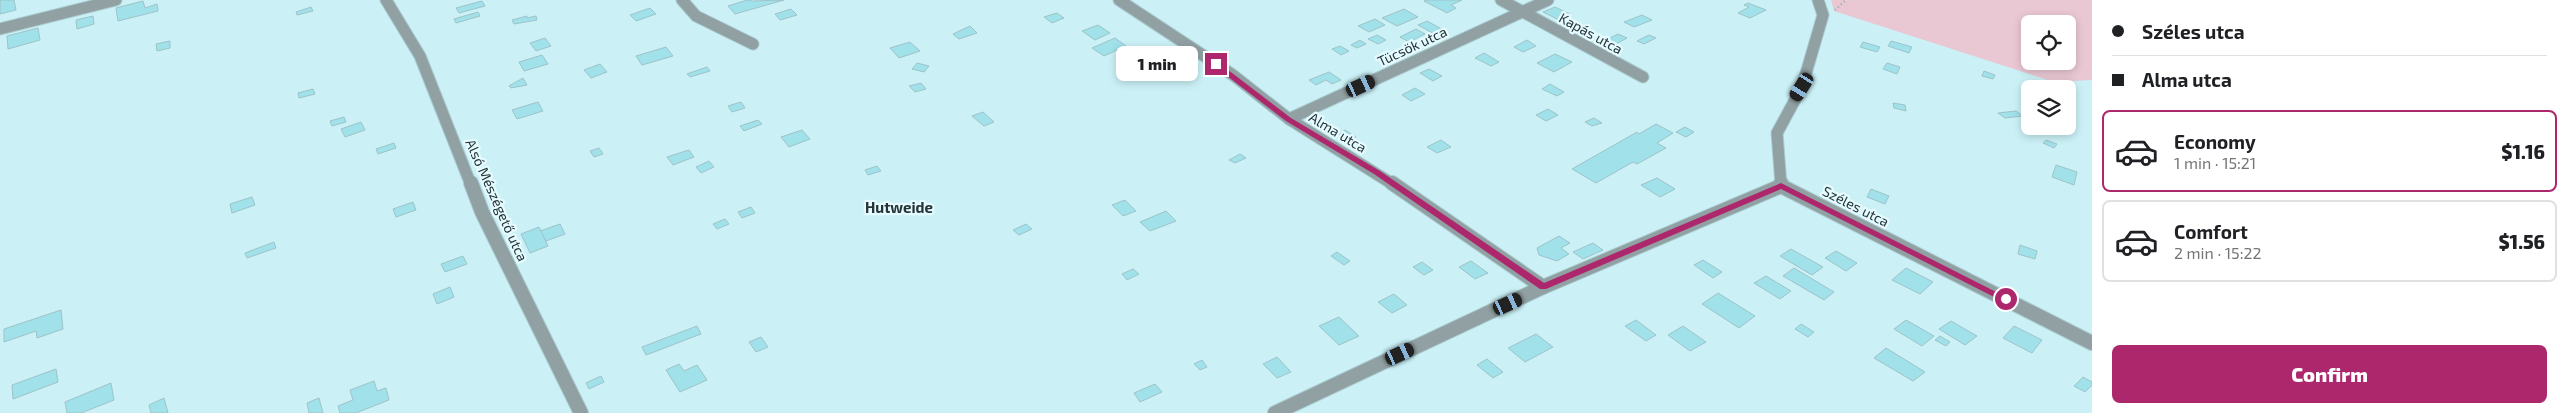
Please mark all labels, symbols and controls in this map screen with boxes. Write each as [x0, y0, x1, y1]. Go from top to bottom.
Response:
street label: Kapás utca [1556, 9, 1626, 57]
map controls [2021, 15, 2076, 135]
button: locate [2021, 15, 2076, 70]
text: Széles utca [2142, 20, 2245, 43]
street label: Tücsök utca [1375, 23, 1449, 69]
callout: 1 min [1116, 46, 1198, 82]
route end [1205, 53, 1227, 75]
text: 1 min [1137, 54, 1177, 73]
text: Alma utca [2142, 68, 2232, 91]
car [1787, 70, 1816, 104]
car [1344, 73, 1377, 99]
button: layers [2021, 80, 2076, 135]
street label: Alma utca [1306, 108, 1370, 156]
icon: car [2114, 129, 2159, 174]
text: Economy [2174, 130, 2256, 153]
street label: Alsó Mészégető utca [462, 136, 532, 264]
text: $1.16 [2501, 140, 2545, 163]
text: 1 min · 15:21 [2174, 153, 2256, 172]
street label: Széles utca [1820, 182, 1892, 230]
district label: Hutweide [865, 198, 933, 216]
icon: car [2114, 219, 2159, 264]
text: Comfort [2174, 220, 2248, 243]
text: $1.56 [2498, 230, 2545, 253]
text: 2 min · 15:22 [2174, 243, 2261, 262]
route start [1995, 288, 2017, 310]
car [1491, 291, 1524, 317]
car [1383, 341, 1416, 367]
button: Confirm [2112, 345, 2547, 403]

